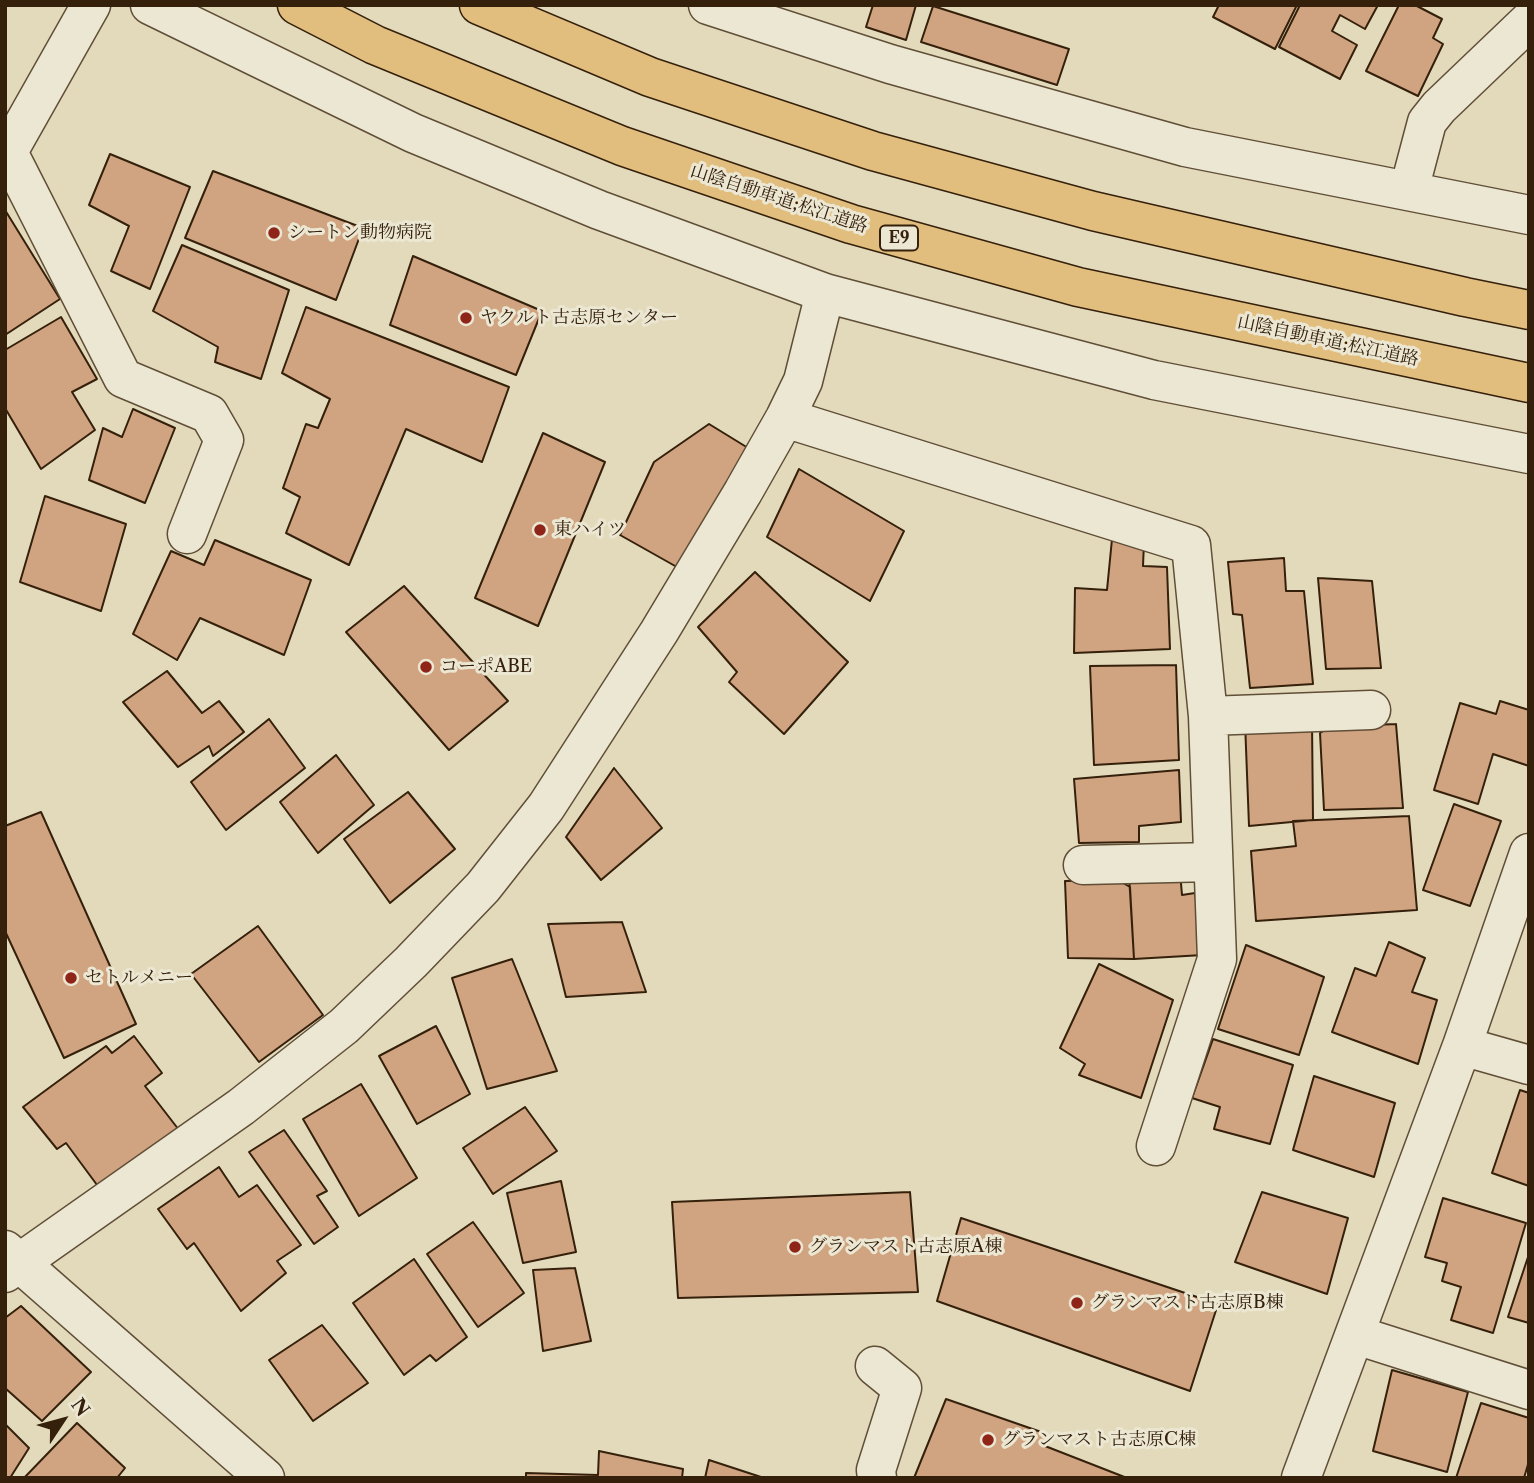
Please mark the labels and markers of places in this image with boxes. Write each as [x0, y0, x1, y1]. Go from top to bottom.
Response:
place label: シートン動物病院 [288, 222, 432, 244]
marker: シートン動物病院 [266, 225, 282, 241]
place label: ヤクルト古志原センター [480, 307, 678, 329]
marker: ヤクルト古志原センター [458, 310, 474, 326]
place label: 東ハイツ [554, 519, 626, 541]
marker: 東ハイツ [532, 522, 548, 538]
place label: コーポABE [440, 656, 532, 678]
marker: コーポABE [418, 659, 434, 675]
place label: セトルメニー [85, 967, 193, 989]
marker: セトルメニー [63, 970, 79, 986]
place label: グランマスト古志原A棟 [809, 1236, 1002, 1258]
marker: グランマスト古志原A棟 [787, 1239, 803, 1255]
place label: グランマスト古志原B棟 [1091, 1292, 1284, 1314]
marker: グランマスト古志原B棟 [1069, 1295, 1085, 1311]
place label: グランマスト古志原C棟 [1002, 1429, 1196, 1451]
marker: グランマスト古志原C棟 [980, 1432, 996, 1448]

